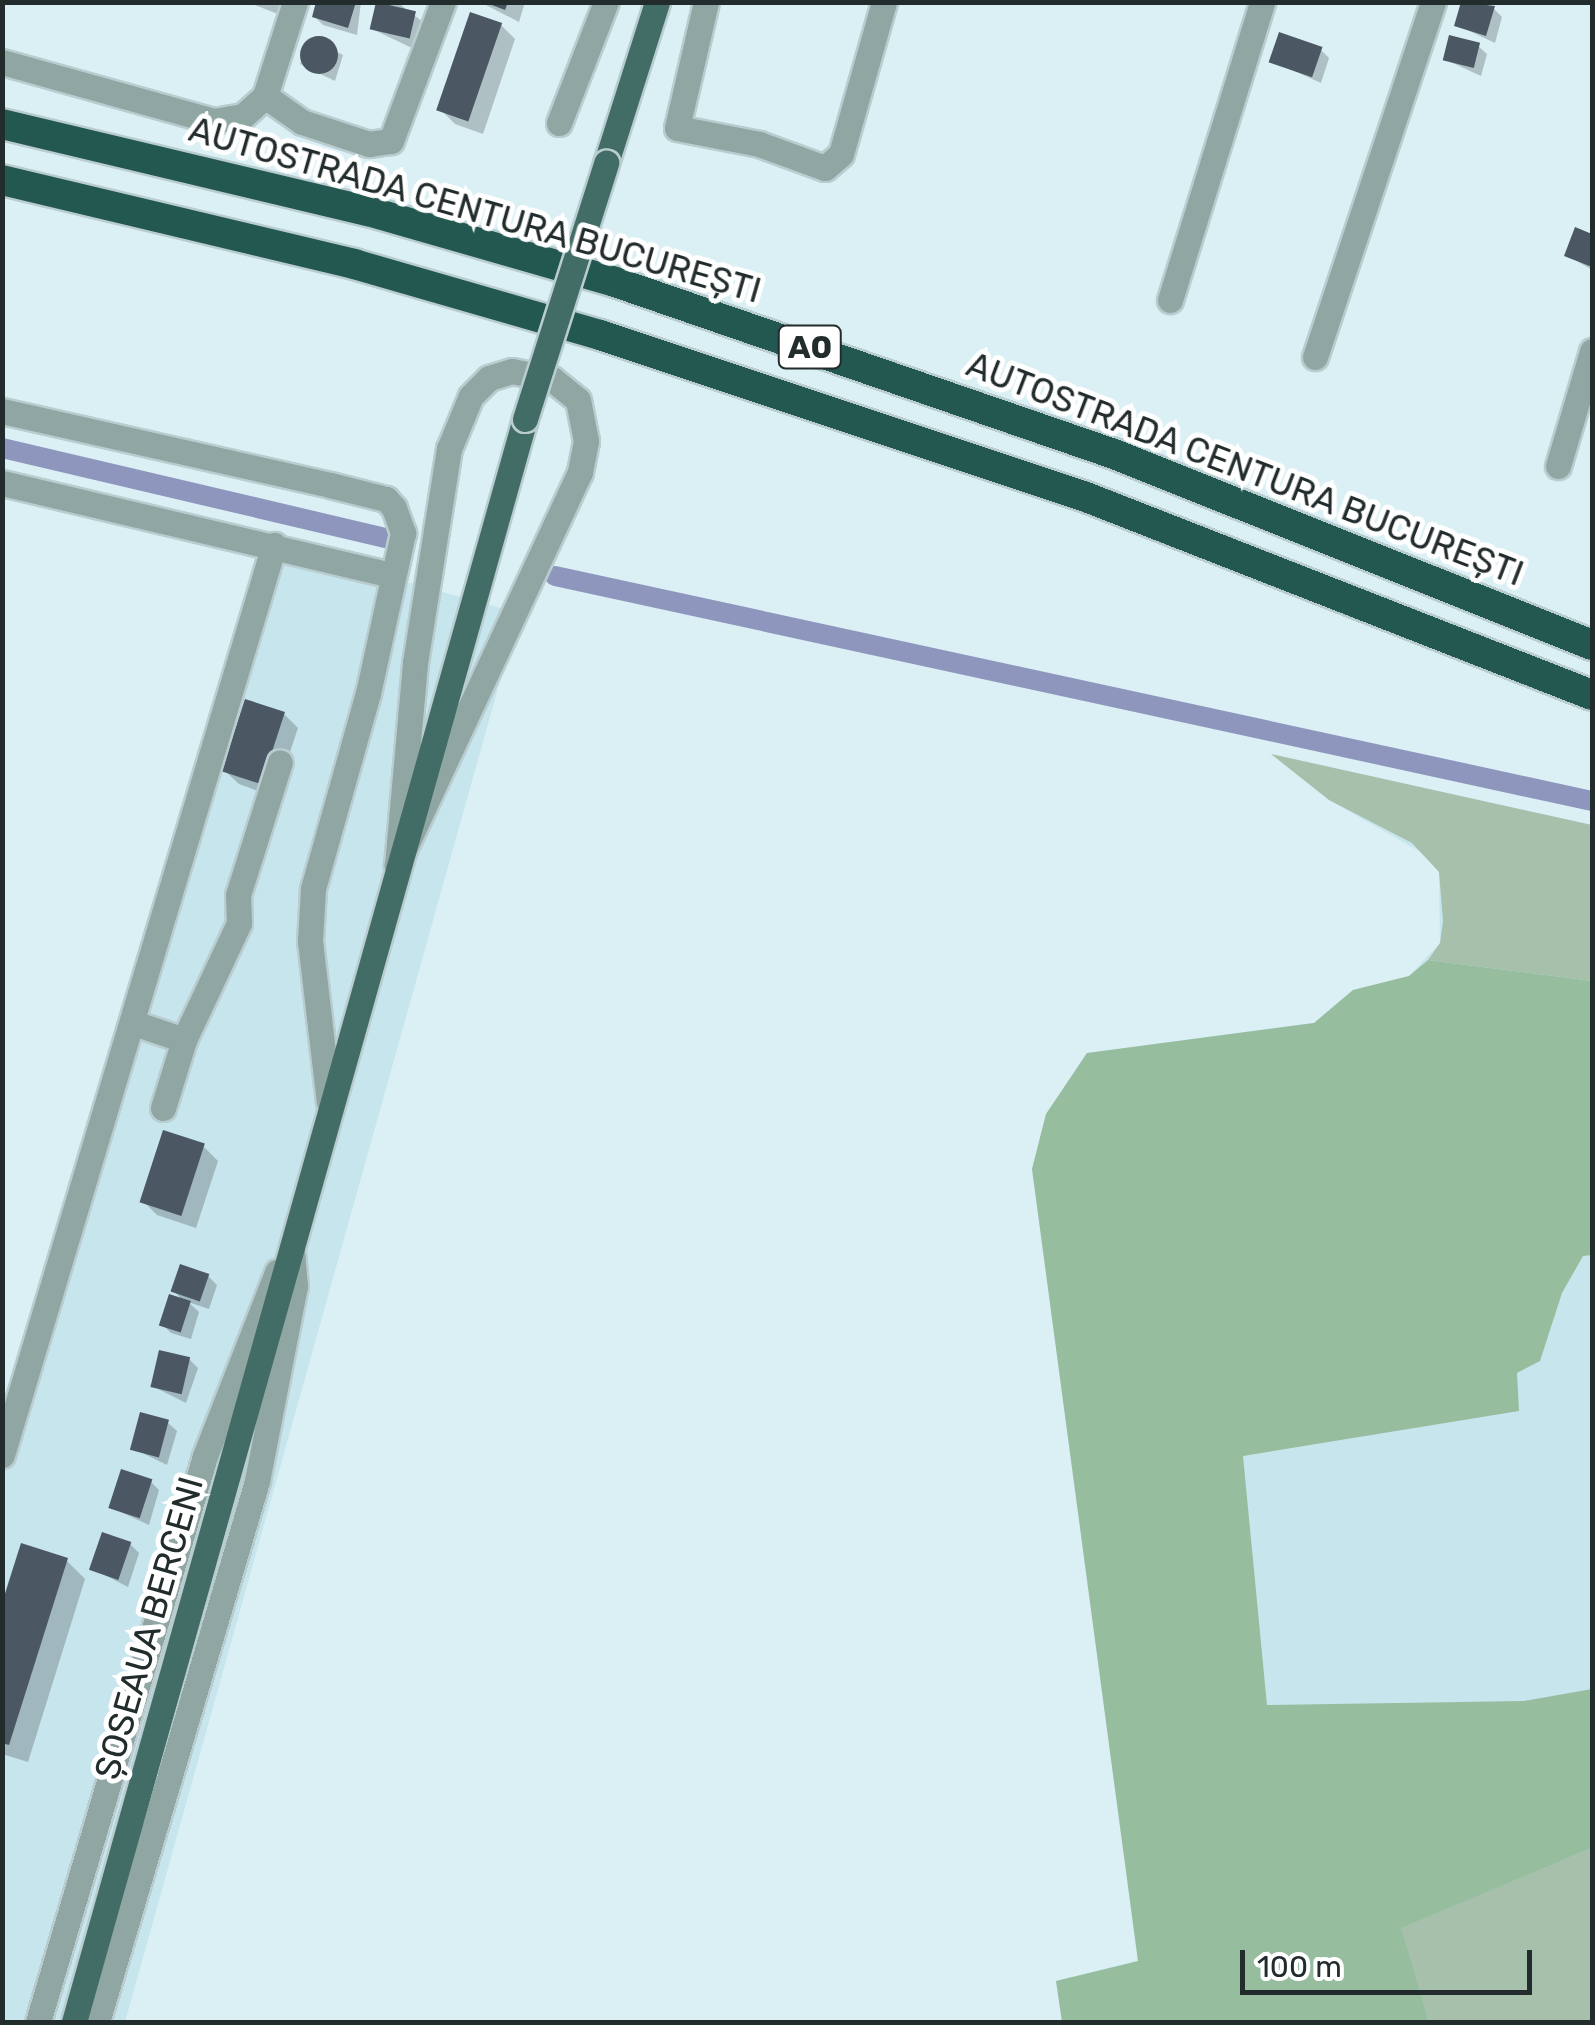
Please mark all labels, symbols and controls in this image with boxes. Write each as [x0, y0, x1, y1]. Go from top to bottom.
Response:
street label: AUTOSTRADA CENTURA BUCUREȘTI [183, 108, 767, 312]
road number: A0 [778, 320, 842, 374]
street label: AUTOSTRADA CENTURA BUCUREȘTI [960, 343, 1530, 595]
street label: ȘOSEAUA BERCENI [86, 1472, 212, 1784]
scale bar [1245, 1930, 1538, 1992]
text: 100 m [1257, 1949, 1342, 1985]

